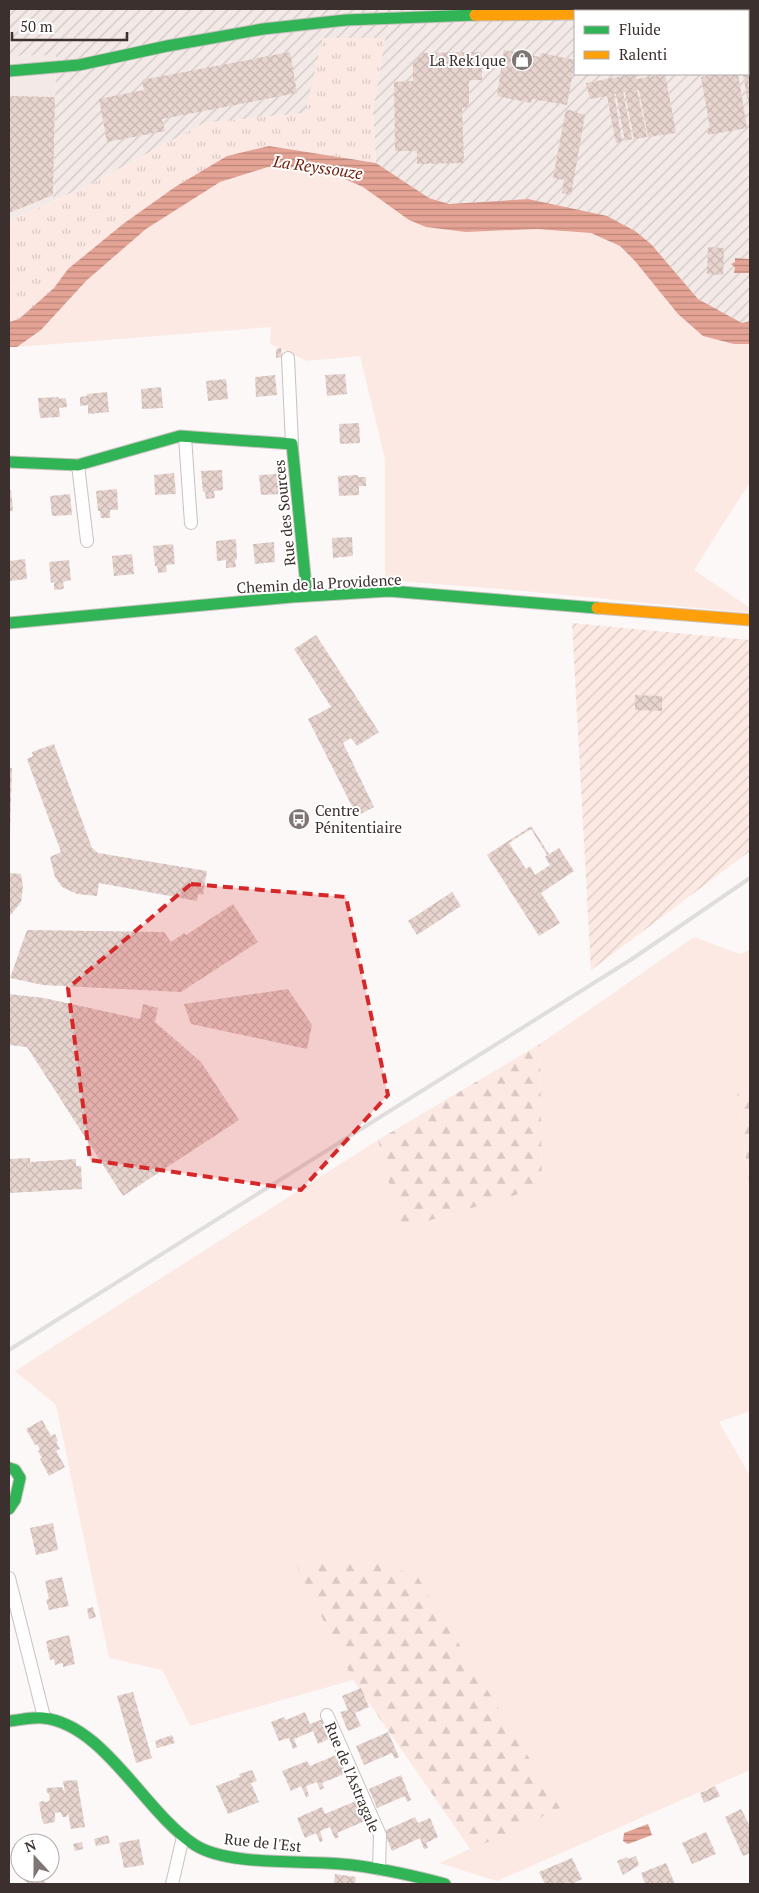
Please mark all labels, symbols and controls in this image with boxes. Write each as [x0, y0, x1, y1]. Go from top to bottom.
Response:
scale bar [12, 10, 128, 42]
legend [574, 10, 749, 75]
text: 50 m [20, 16, 53, 36]
text: Fluide [619, 19, 661, 39]
text: Ralenti [619, 44, 667, 64]
shop icon: La Rek1que [510, 48, 534, 72]
place label: La Rek1que [430, 50, 506, 70]
water label: La Reyssouze [271, 150, 364, 184]
street label: Rue des Sources [268, 459, 300, 567]
street label: Chemin de la Providence [236, 569, 402, 597]
place label: Centre Pénitentiaire [315, 800, 402, 837]
bus stop icon: Centre Pénitentiaire [287, 807, 311, 831]
street label: Rue de l'Astragale [321, 1719, 385, 1835]
street label: Rue de l'Est [223, 1828, 303, 1856]
north arrow [10, 1833, 60, 1883]
text: N [22, 1834, 39, 1856]

